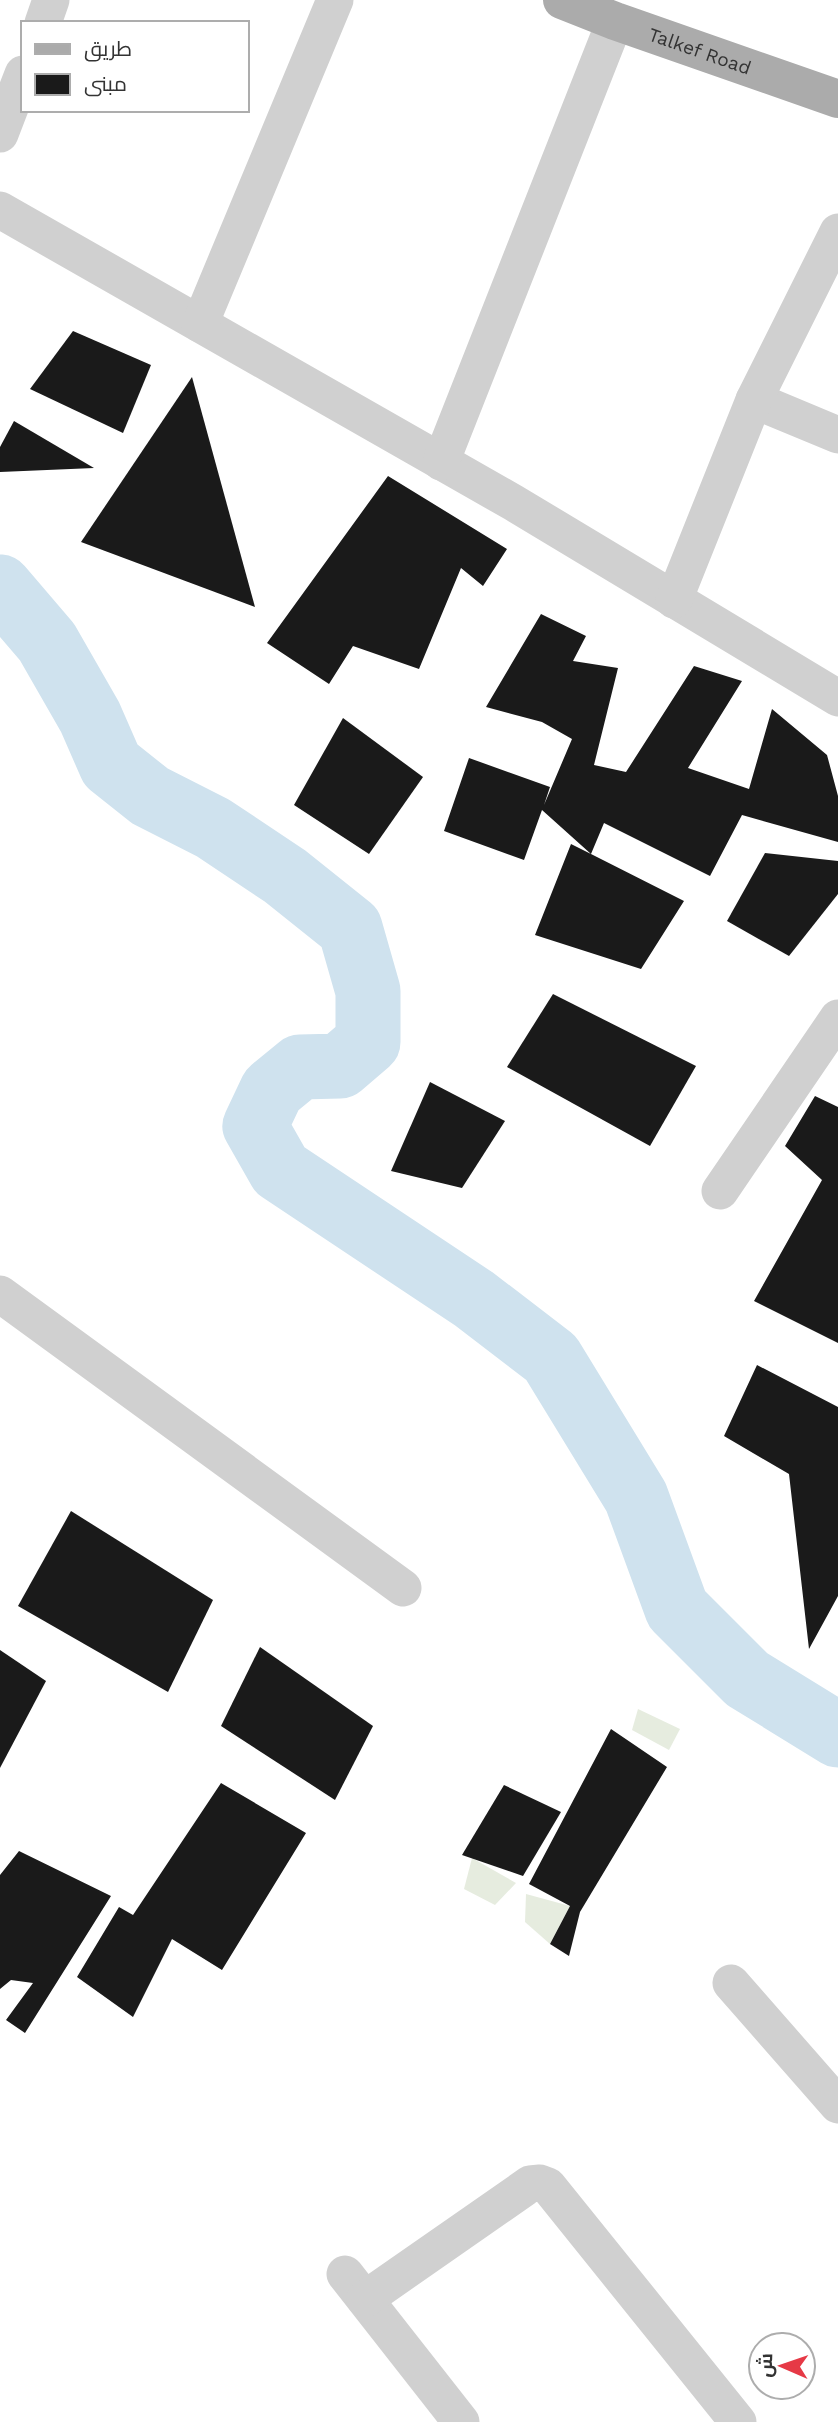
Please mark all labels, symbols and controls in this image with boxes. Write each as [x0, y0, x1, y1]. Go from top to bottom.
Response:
legend [21, 21, 248, 112]
street label: Talkef Road [646, 22, 754, 79]
text: طريق [84, 36, 132, 62]
text: مبنى [84, 71, 127, 97]
north arrow [747, 2331, 817, 2401]
text: ش [754, 2353, 777, 2378]

